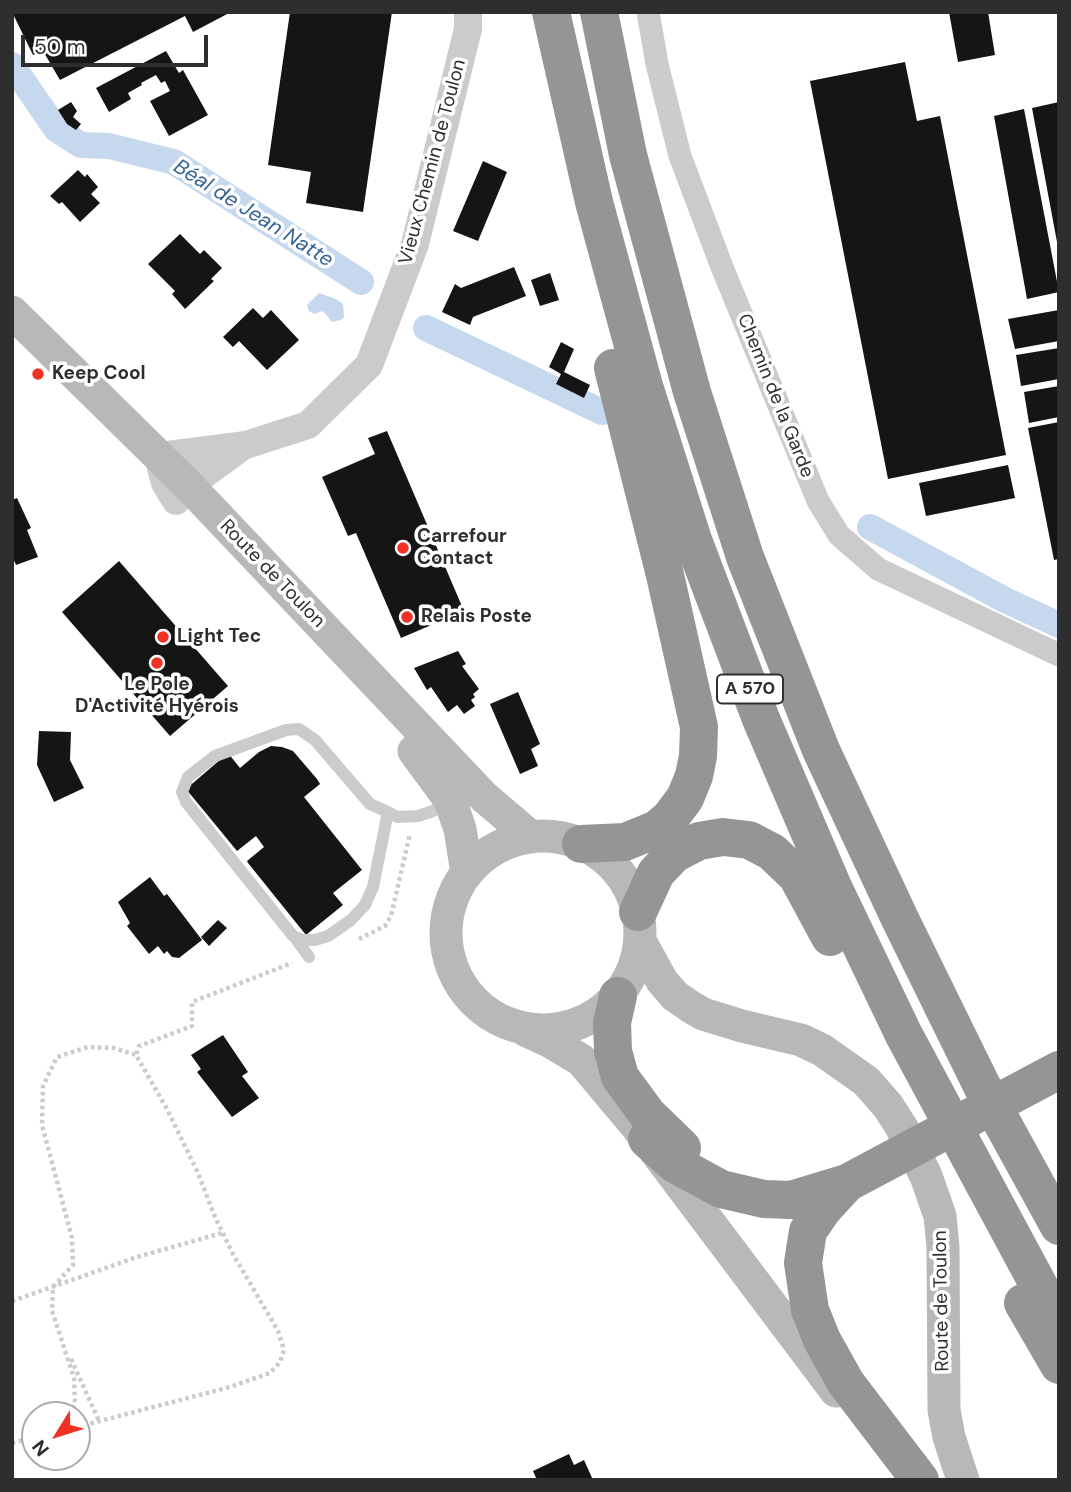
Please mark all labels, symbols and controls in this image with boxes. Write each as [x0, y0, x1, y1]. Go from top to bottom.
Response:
scale bar [24, 21, 212, 65]
text: 50 m [34, 33, 85, 61]
street label: Vieux Chemin de Toulon [395, 57, 471, 267]
water label: Béal de Jean Natte [168, 155, 338, 273]
street label: Chemin de la Garde [732, 311, 818, 481]
place label: Keep Cool [52, 363, 146, 385]
marker: Keep Cool [30, 366, 46, 382]
street label: Route de Toulon [215, 515, 329, 633]
place label: Carrefour Contact [417, 526, 507, 570]
marker: Carrefour Contact [395, 540, 411, 556]
place label: Relais Poste [421, 606, 532, 628]
marker: Relais Poste [399, 609, 415, 625]
place label: Light Tec [177, 626, 261, 648]
marker: Light Tec [155, 629, 171, 645]
marker: Le Pole D'Activité Hyérois [149, 655, 165, 671]
place label: Le Pole D'Activité Hyérois [75, 674, 239, 718]
road number: A 570 [717, 674, 783, 704]
street label: Route de Toulon [929, 1230, 955, 1372]
north arrow [21, 1401, 91, 1471]
text: N [27, 1435, 55, 1461]

